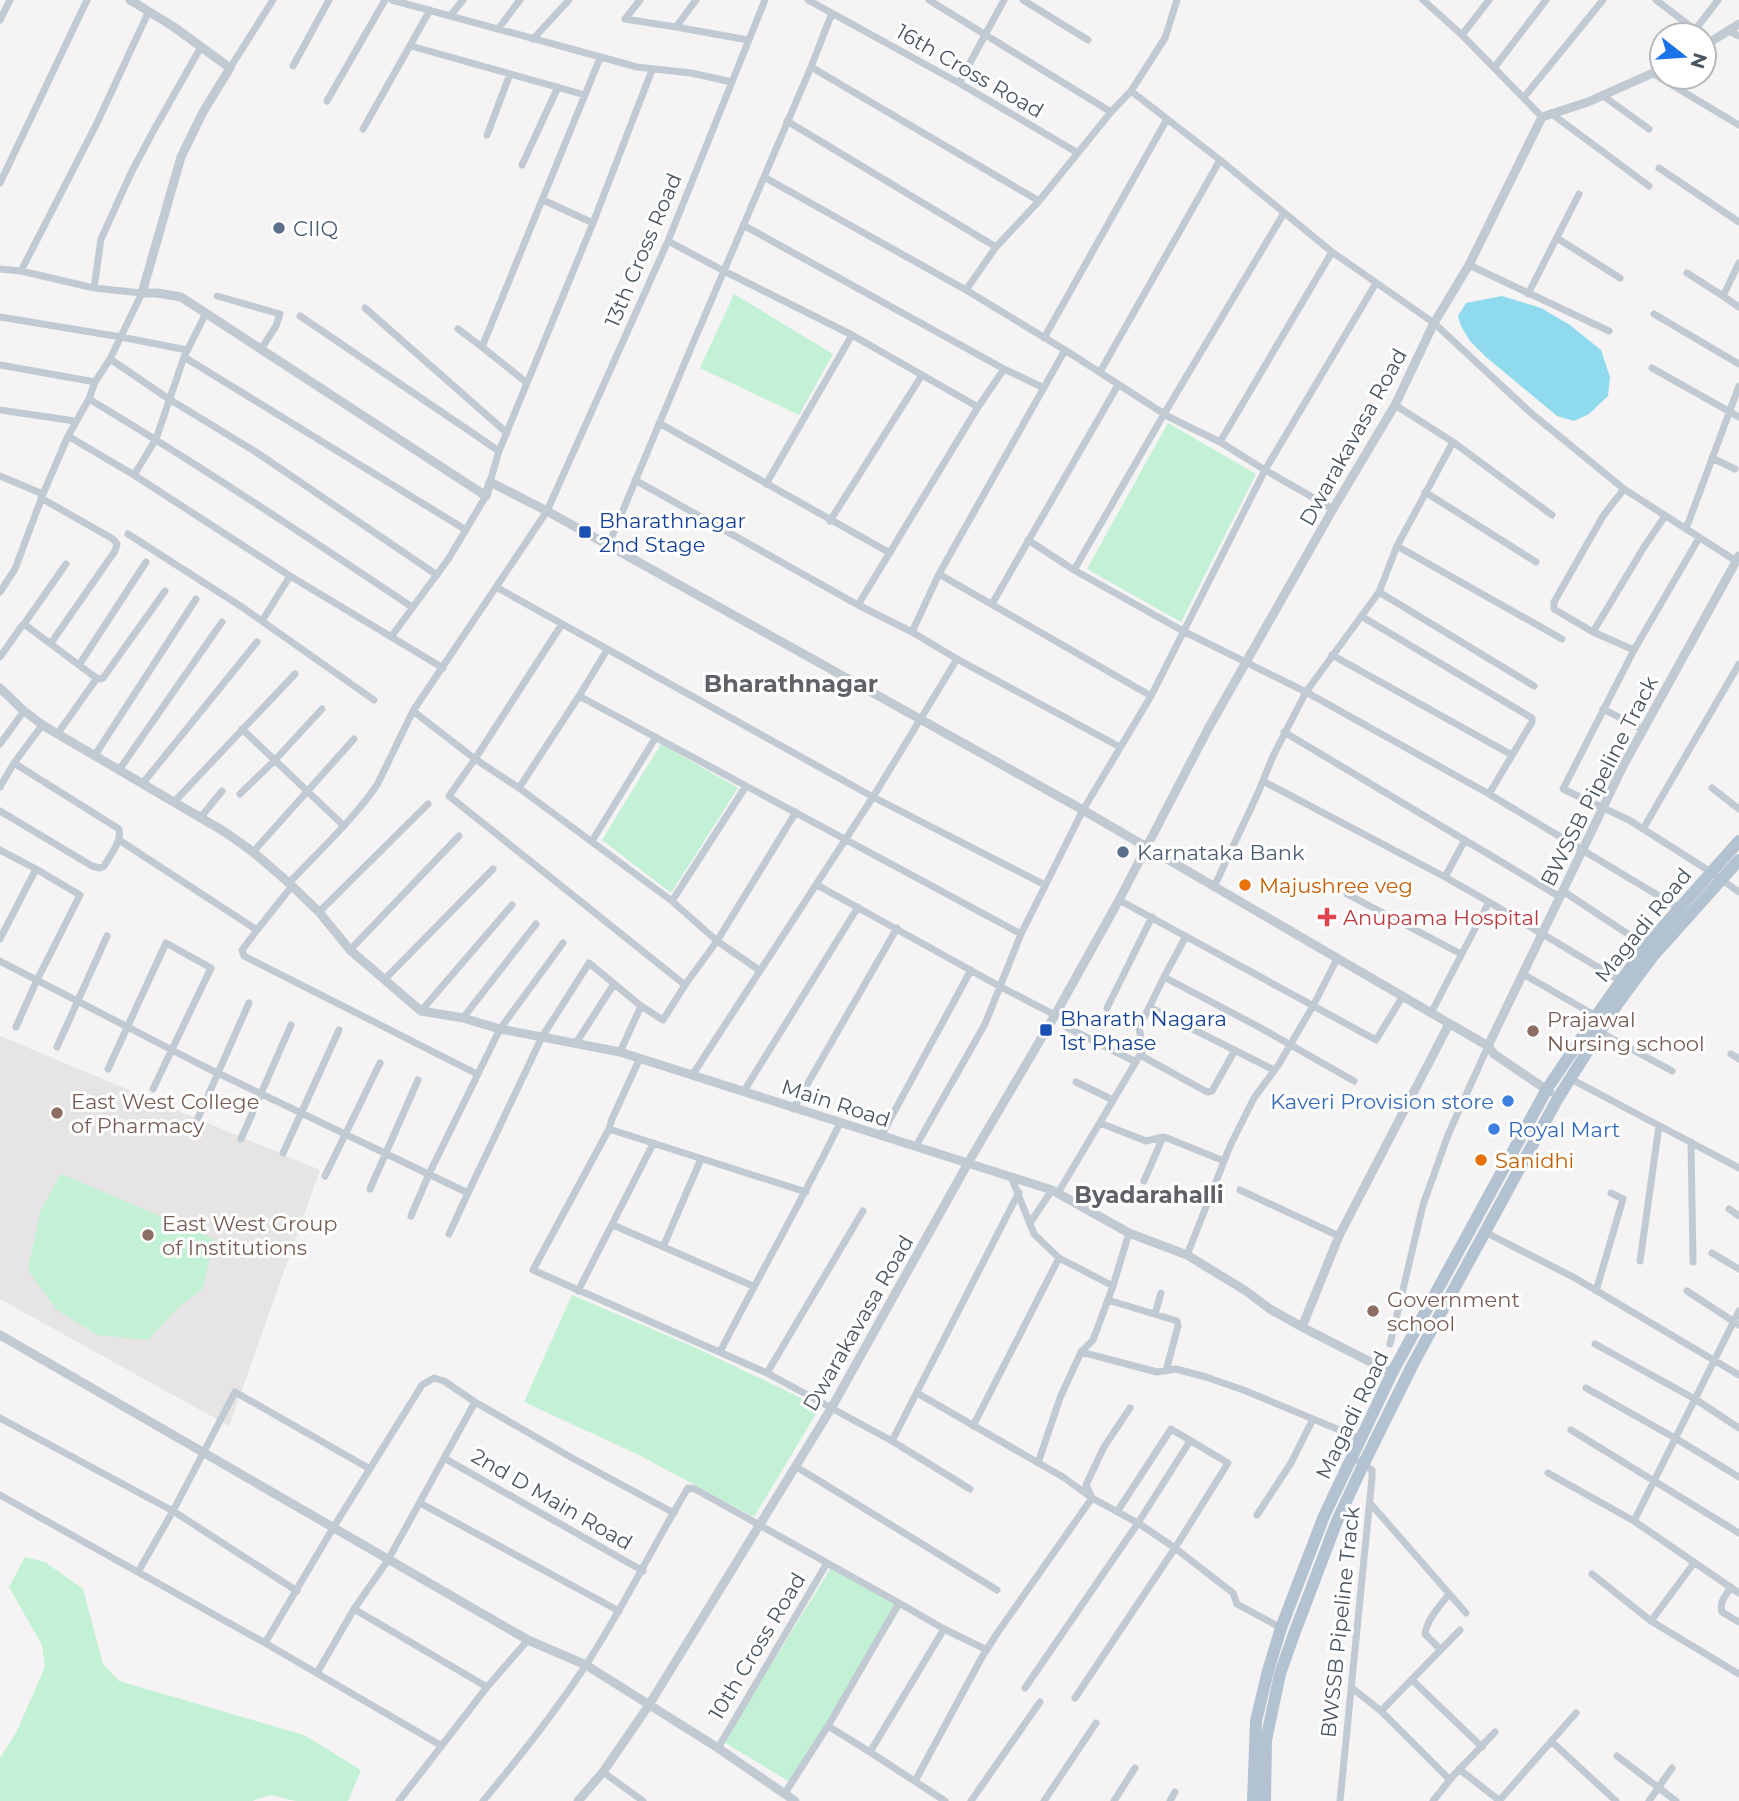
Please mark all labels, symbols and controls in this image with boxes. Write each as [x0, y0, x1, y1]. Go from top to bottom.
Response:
street label: 16th Cross Road [892, 19, 1048, 123]
north arrow [1648, 21, 1718, 91]
text: N [1686, 50, 1712, 72]
street label: 13th Cross Road [599, 169, 687, 331]
place label: CIIQ [293, 216, 339, 241]
marker: CIIQ [271, 220, 287, 236]
street label: Dwarakavasa Road [1294, 344, 1412, 530]
place label: Bharathnagar 2nd Stage [599, 508, 746, 557]
marker: Bharathnagar 2nd Stage [577, 524, 593, 540]
district label: Bharathnagar [704, 669, 878, 698]
street label: BWSSB Pipeline Track [1535, 671, 1663, 890]
place label: Karnataka Bank [1137, 840, 1305, 865]
marker: Karnataka Bank [1115, 844, 1131, 860]
street label: Magadi Road [1589, 863, 1697, 987]
place label: Majushree veg [1259, 873, 1413, 898]
marker: Majushree veg [1237, 877, 1253, 893]
place label: Anupama Hospital [1343, 905, 1539, 930]
marker: Anupama Hospital [1317, 907, 1337, 927]
place label: Bharath Nagara 1st Phase [1060, 1006, 1227, 1055]
place label: Prajawal Nursing school [1547, 1007, 1705, 1056]
marker: Bharath Nagara 1st Phase [1038, 1022, 1054, 1038]
marker: Prajawal Nursing school [1525, 1023, 1541, 1039]
street label: Main Road [779, 1074, 893, 1132]
place label: East West College of Pharmacy [71, 1089, 259, 1138]
place label: Kaveri Provision store [1270, 1089, 1494, 1114]
marker: Kaveri Provision store [1500, 1093, 1516, 1109]
marker: East West College of Pharmacy [49, 1105, 65, 1121]
place label: Royal Mart [1508, 1117, 1620, 1142]
marker: Royal Mart [1486, 1121, 1502, 1137]
place label: Sanidhi [1495, 1148, 1574, 1173]
marker: Sanidhi [1473, 1152, 1489, 1168]
district label: Byadarahalli [1074, 1181, 1224, 1209]
place label: East West Group of Institutions [162, 1211, 338, 1260]
marker: East West Group of Institutions [140, 1227, 156, 1243]
street label: Dwarakavasa Road [798, 1231, 918, 1415]
place label: Government school [1387, 1287, 1520, 1336]
marker: Government school [1365, 1303, 1381, 1319]
street label: Magadi Road [1310, 1347, 1394, 1483]
street label: 2nd D Main Road [467, 1443, 637, 1555]
street label: BWSSB Pipeline Track [1315, 1505, 1365, 1739]
street label: 10th Cross Road [703, 1568, 811, 1724]

